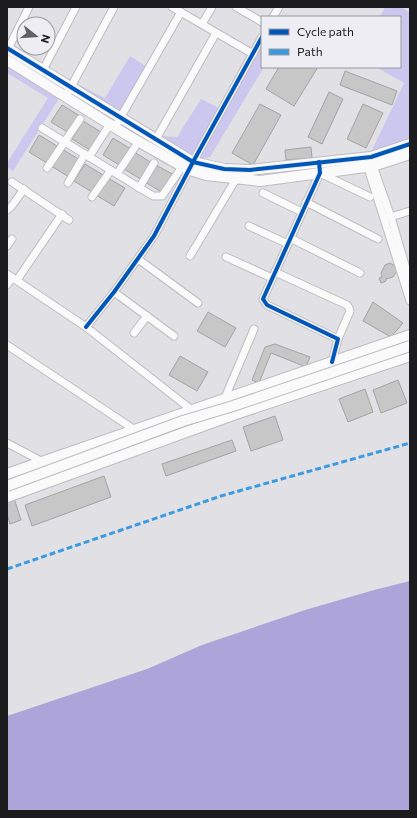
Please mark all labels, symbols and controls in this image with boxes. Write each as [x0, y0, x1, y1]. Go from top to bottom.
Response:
north arrow [16, 16, 56, 56]
legend [261, 16, 401, 68]
text: Cycle path [297, 24, 354, 38]
text: N [39, 33, 53, 45]
text: Path [297, 44, 323, 58]

